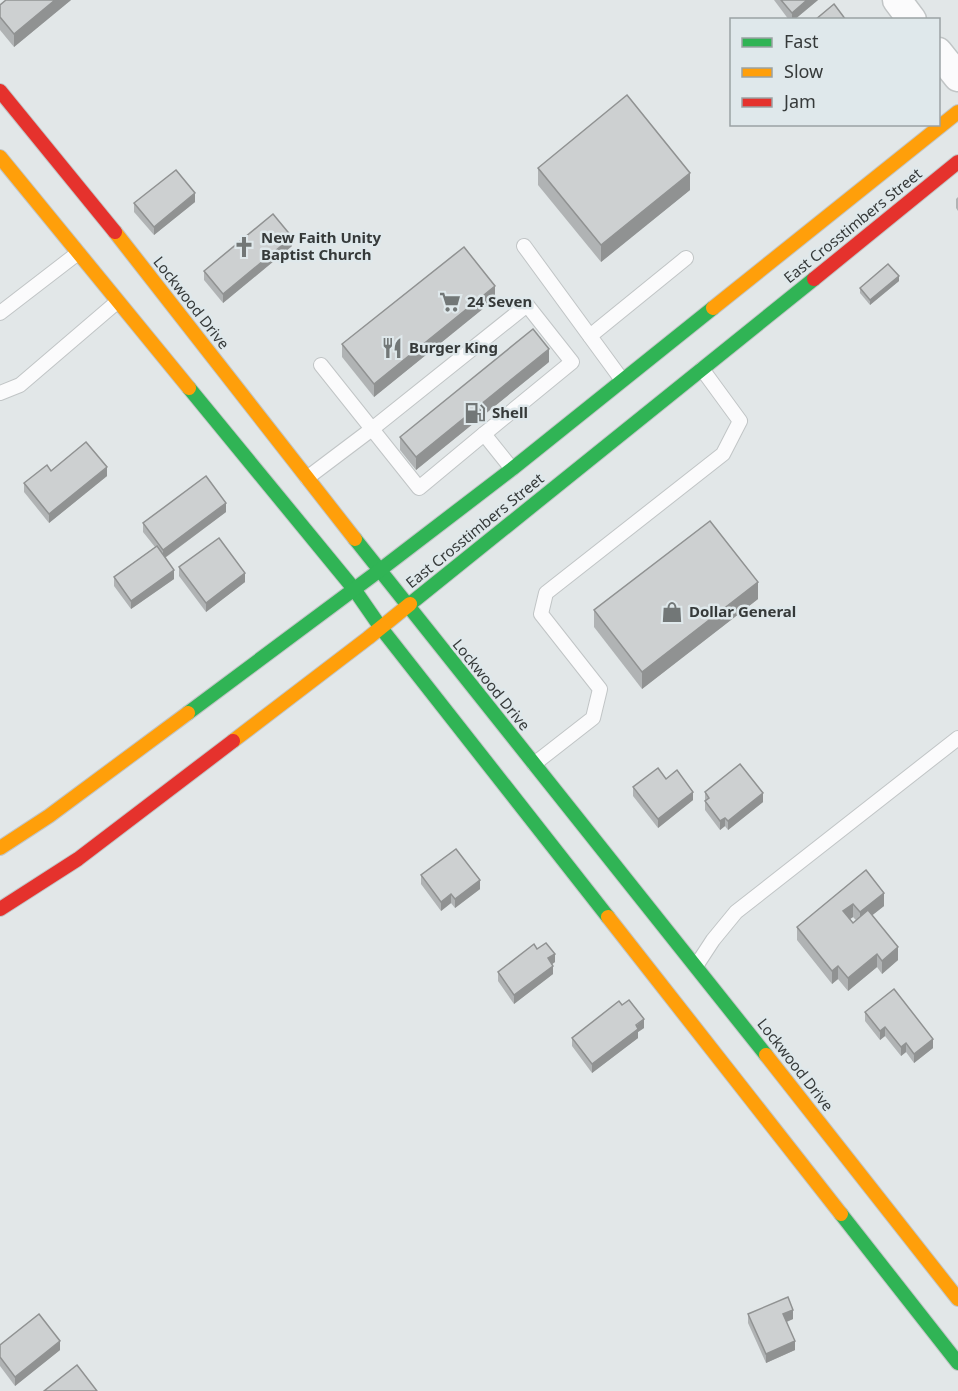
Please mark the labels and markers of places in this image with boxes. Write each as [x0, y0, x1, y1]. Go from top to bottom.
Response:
place label: New Faith Unity Baptist Church [261, 227, 382, 264]
church icon: New Faith Unity Baptist Church [232, 235, 256, 259]
supermarket icon: 24 Seven [438, 290, 462, 314]
place label: 24 Seven [467, 291, 532, 311]
restaurant icon: Burger King [380, 336, 404, 360]
place label: Burger King [409, 337, 498, 357]
fuel station icon: Shell [463, 401, 487, 425]
place label: Shell [492, 402, 528, 422]
shop icon: Dollar General [660, 600, 684, 624]
place label: Dollar General [689, 601, 796, 621]

